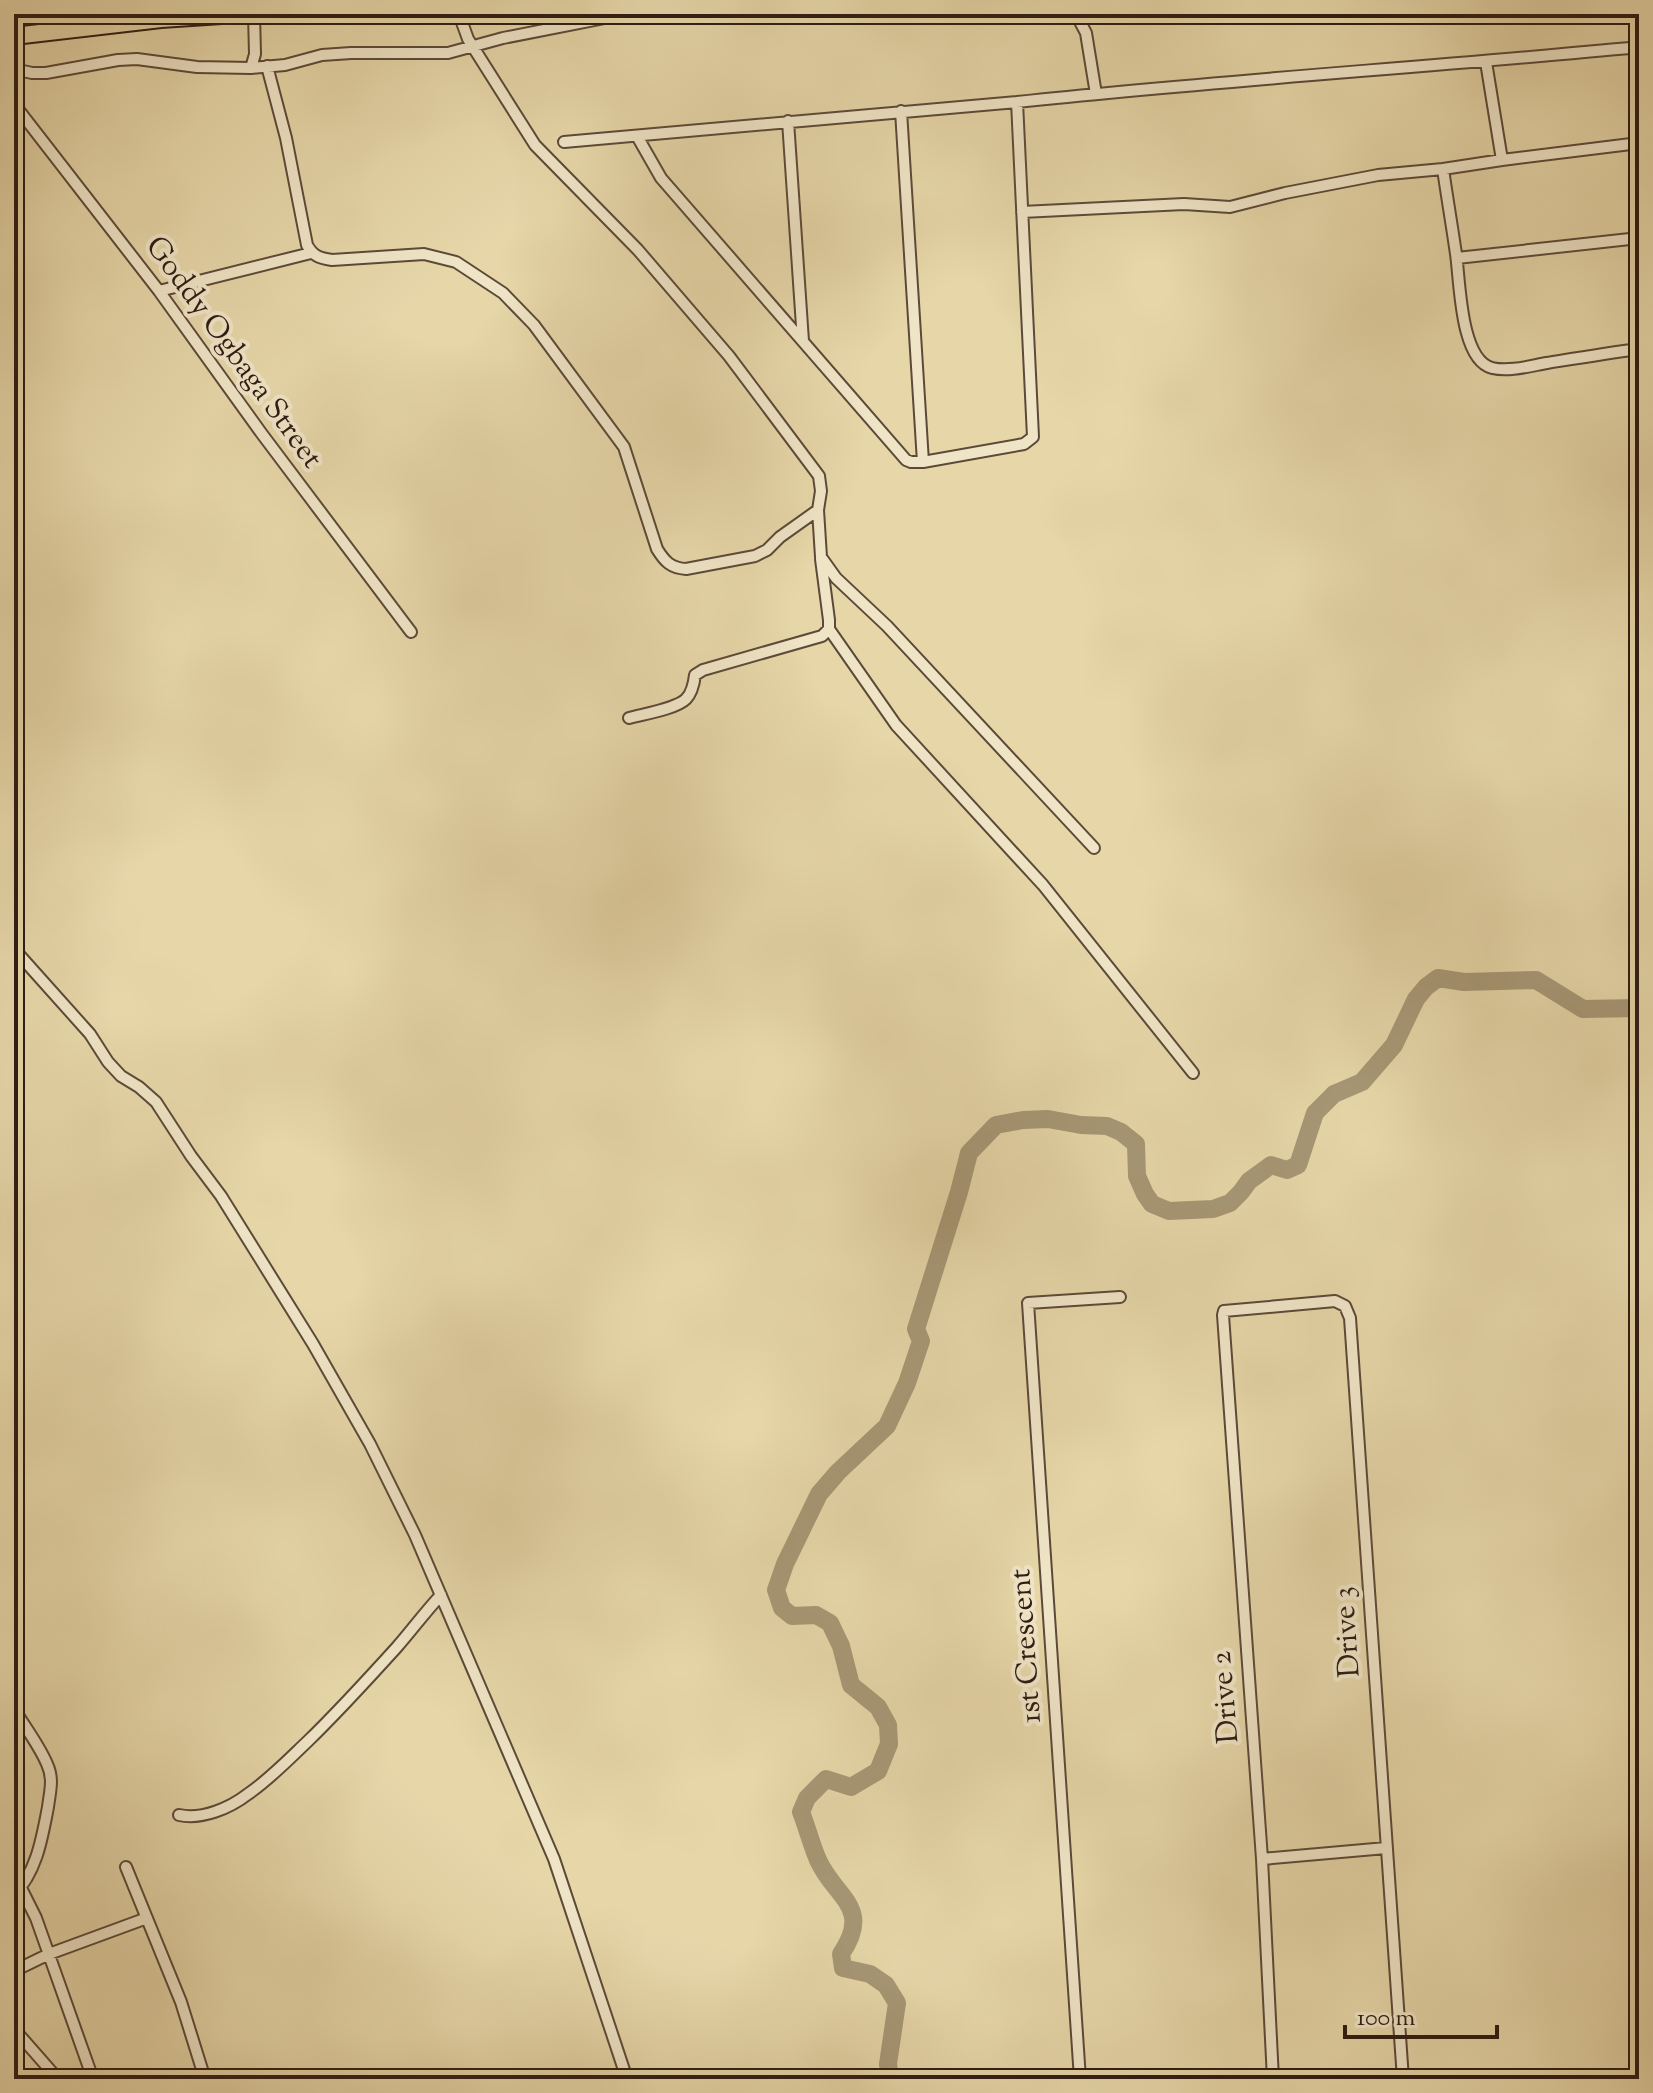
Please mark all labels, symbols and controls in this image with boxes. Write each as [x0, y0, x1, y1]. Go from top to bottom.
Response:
street label: Goddy Ogbaga Street [134, 228, 332, 478]
street label: 1st Crescent [1000, 1567, 1054, 1725]
street label: Drive 3 [1323, 1585, 1373, 1679]
street label: Drive 2 [1201, 1649, 1251, 1745]
scale bar [1345, 1989, 1497, 2039]
text: 100 m [1357, 2002, 1415, 2036]

